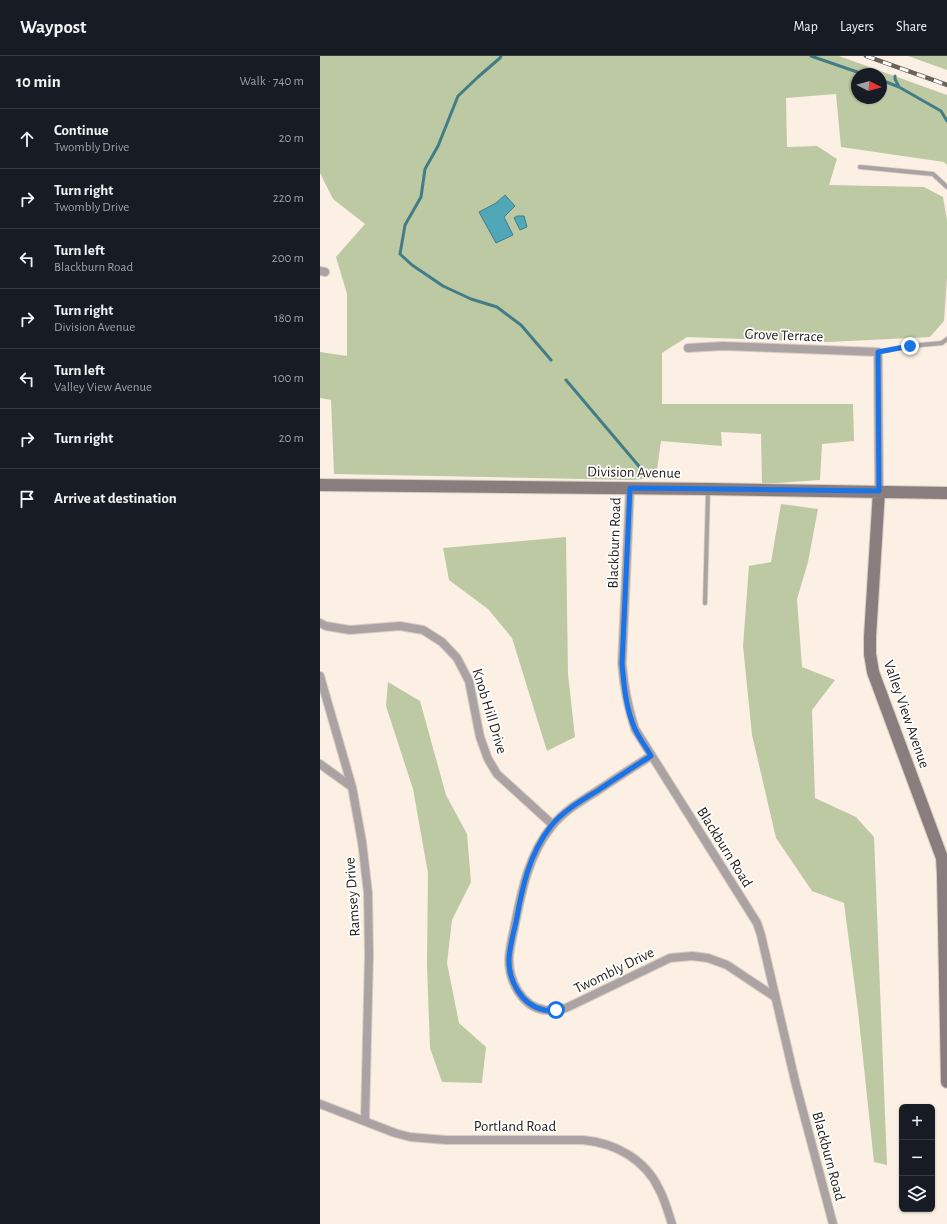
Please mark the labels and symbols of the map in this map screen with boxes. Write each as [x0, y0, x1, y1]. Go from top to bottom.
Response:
north arrow [851, 68, 887, 104]
street label: Grove Terrace [744, 327, 824, 344]
route end [901, 337, 919, 355]
street label: Division Avenue [587, 464, 681, 481]
street label: Blackburn Road [605, 497, 624, 589]
street label: Valley View Avenue [881, 658, 932, 770]
street label: Knob Hill Drive [469, 667, 510, 756]
street label: Blackburn Road [694, 805, 755, 890]
street label: Ramsey Drive [342, 857, 363, 937]
street label: Twombly Drive [572, 945, 657, 996]
route start [547, 1001, 565, 1019]
street label: Blackburn Road [809, 1110, 848, 1202]
street label: Portland Road [474, 1119, 556, 1134]

